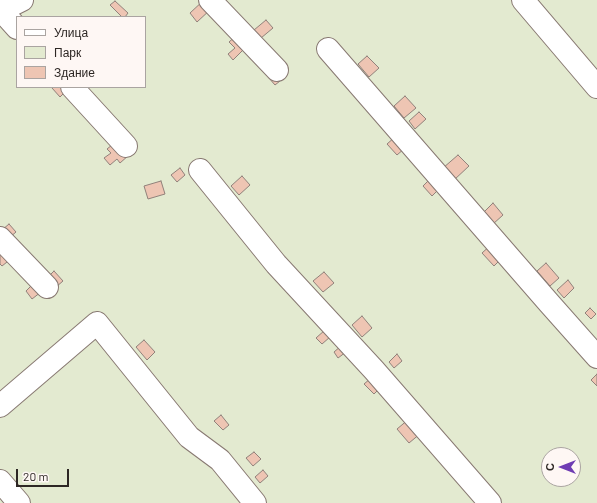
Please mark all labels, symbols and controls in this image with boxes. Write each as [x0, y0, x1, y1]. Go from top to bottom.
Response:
legend [16, 16, 146, 88]
text: Улица [54, 25, 88, 39]
text: Парк [54, 45, 81, 59]
text: Здание [54, 65, 95, 79]
north arrow [541, 447, 581, 487]
scale bar [18, 461, 71, 487]
text: С [543, 463, 556, 471]
text: 20 m [23, 469, 49, 483]

